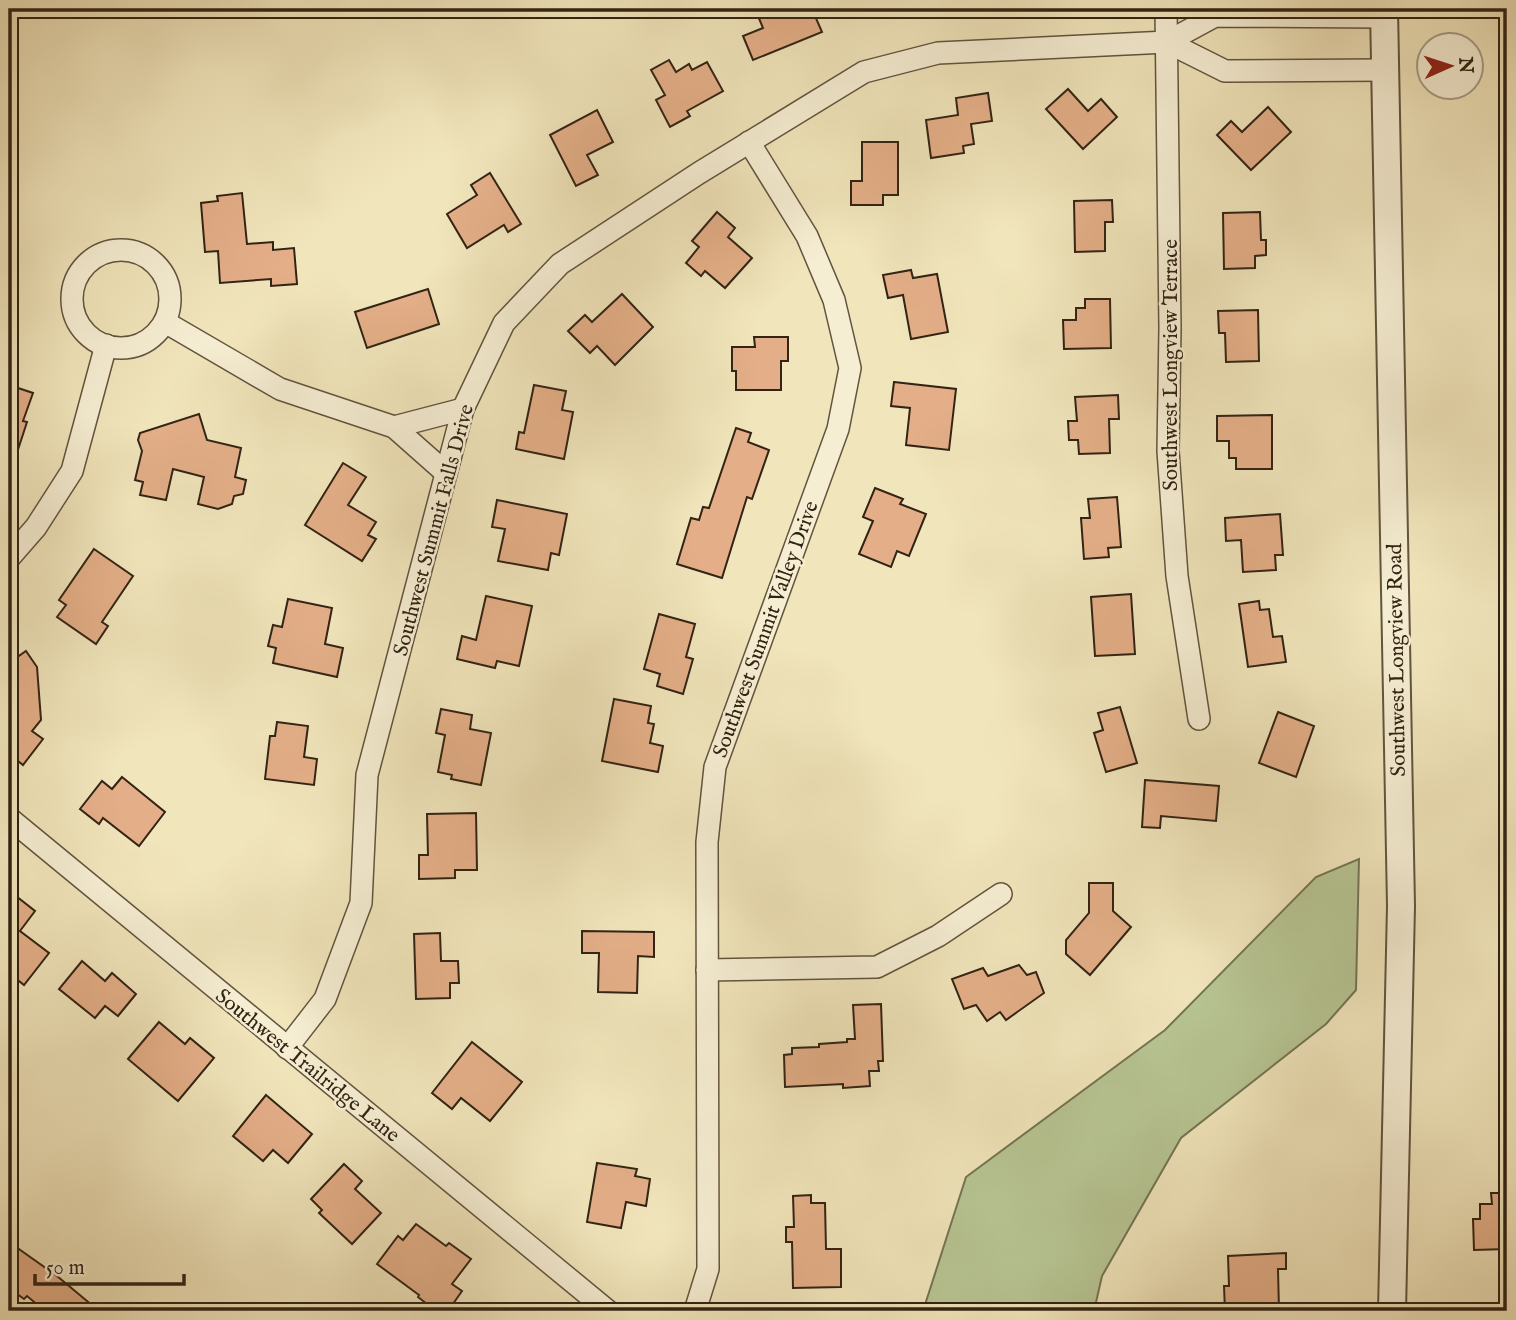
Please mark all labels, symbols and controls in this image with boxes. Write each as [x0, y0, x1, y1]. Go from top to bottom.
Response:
north arrow [1414, 32, 1484, 102]
text: N [1453, 55, 1477, 75]
street label: Southwest Longview Terrace [1158, 239, 1185, 491]
street label: Southwest Summit Falls Drive [388, 401, 481, 659]
street label: Southwest Summit Valley Drive [707, 497, 826, 762]
street label: Southwest Longview Road [1382, 542, 1413, 777]
street label: Southwest Trailridge Lane [209, 983, 405, 1149]
scale bar [35, 1243, 184, 1287]
text: 50 m [46, 1255, 85, 1282]

